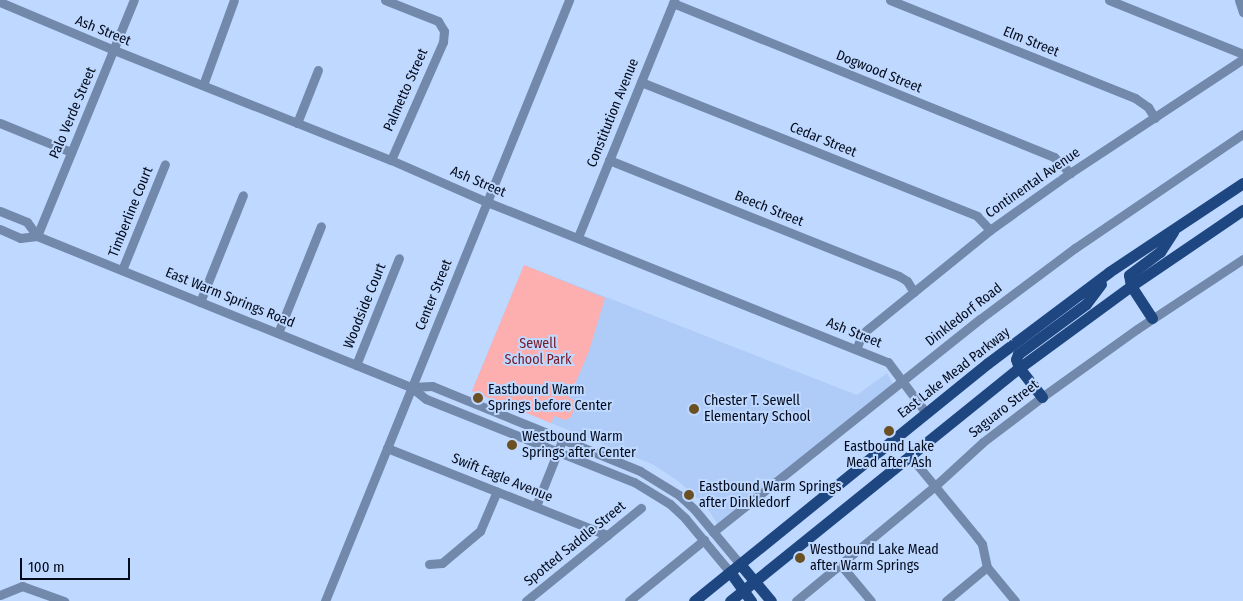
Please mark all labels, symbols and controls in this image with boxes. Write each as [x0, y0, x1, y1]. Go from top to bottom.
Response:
street label: Ash Street [73, 12, 133, 50]
street label: Elm Street [1001, 23, 1061, 61]
street label: Palmetto Street [380, 46, 432, 134]
street label: Dogwood Street [834, 47, 924, 97]
street label: Constitution Avenue [584, 56, 642, 170]
street label: Palo Verde Street [46, 65, 100, 161]
street label: Cedar Street [787, 119, 859, 161]
street label: Continental Avenue [982, 144, 1084, 222]
street label: Ash Street [448, 163, 508, 201]
street label: Timberline Court [105, 164, 157, 260]
street label: Beech Street [732, 188, 806, 230]
street label: Center Street [412, 257, 456, 333]
street label: Woodside Court [340, 261, 390, 351]
street label: East Warm Springs Road [163, 264, 297, 332]
street label: Dinkledorf Road [922, 280, 1006, 350]
street label: Ash Street [824, 314, 884, 352]
street label: East Lake Mead Parkway [895, 324, 1013, 422]
park label: Sewell School Park [505, 336, 571, 368]
street label: Saguaro Street [966, 377, 1042, 441]
place label: Eastbound Warm Springs before Center [488, 382, 612, 414]
marker: Eastbound Warm Springs before Center [472, 392, 484, 404]
place label: Chester T. Sewell Elementary School [704, 393, 811, 426]
marker: Chester T. Sewell Elementary School [688, 403, 700, 415]
marker: Eastbound Lake Mead after Ash [883, 425, 895, 437]
place label: Westbound Warm Springs after Center [522, 429, 636, 462]
marker: Westbound Warm Springs after Center [506, 439, 518, 451]
place label: Eastbound Lake Mead after Ash [844, 439, 934, 472]
street label: Swift Eagle Avenue [449, 450, 555, 506]
place label: Eastbound Warm Springs after Dinkledorf [699, 479, 842, 512]
marker: Eastbound Warm Springs after Dinkledorf [683, 489, 695, 501]
street label: Spotted Saddle Street [521, 498, 629, 590]
place label: Westbound Lake Mead after Warm Springs [810, 542, 939, 574]
scale bar [22, 548, 132, 580]
marker: Westbound Lake Mead after Warm Springs [794, 552, 806, 564]
text: 100 m [28, 558, 65, 576]

